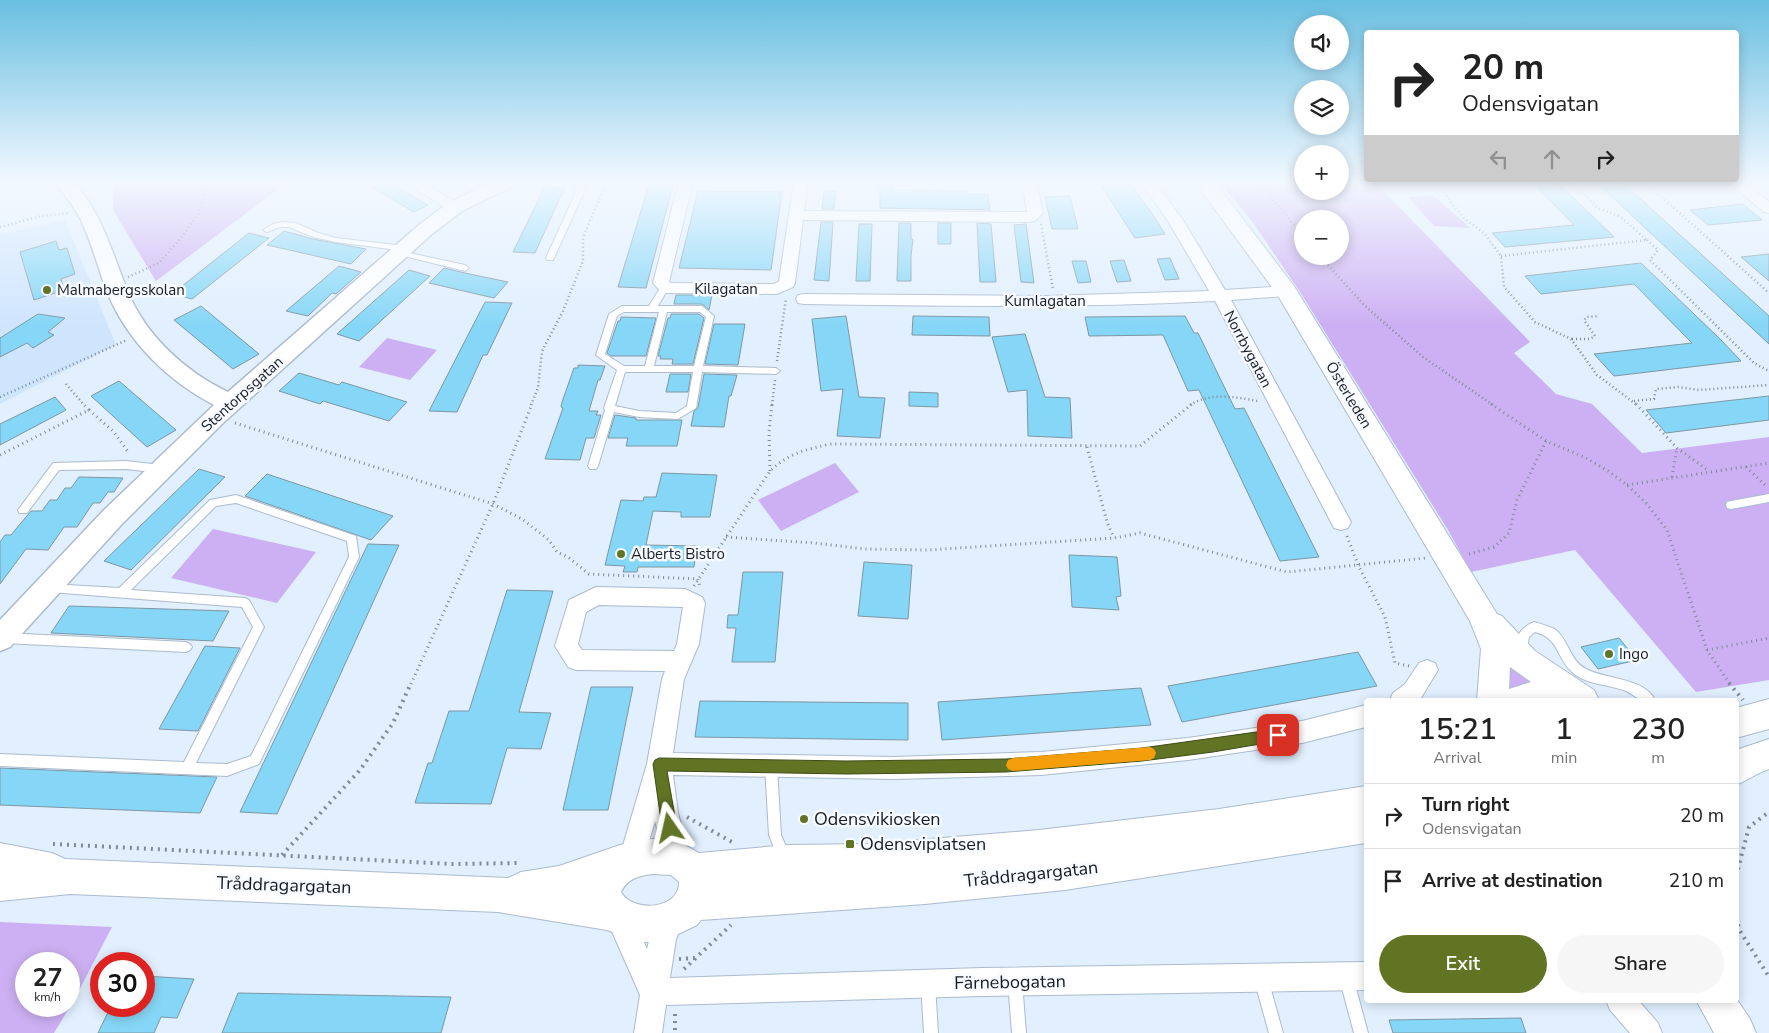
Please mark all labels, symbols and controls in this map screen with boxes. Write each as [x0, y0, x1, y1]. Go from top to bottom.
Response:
map controls [1294, 15, 1349, 265]
button: sound [1294, 15, 1349, 70]
text: 20 m [1462, 44, 1544, 91]
icon: right [1379, 50, 1444, 115]
button: layers [1294, 80, 1349, 135]
text: Odensvigatan [1462, 89, 1599, 119]
button: + [1294, 145, 1349, 200]
icon: left [1485, 145, 1513, 173]
icon: ahead [1538, 145, 1566, 173]
icon: right [1591, 145, 1619, 173]
button: − [1294, 210, 1349, 265]
street label: Kilagatan [694, 279, 758, 299]
place label: Malmabergsskolan [57, 280, 185, 300]
marker: Malmabergsskolan [41, 284, 53, 296]
street label: Kumlagatan [1004, 291, 1086, 311]
street label: Norrbygatan [1219, 307, 1277, 391]
street label: Stentorpsgatan [197, 352, 287, 436]
street label: Österleden [1321, 358, 1377, 432]
place label: Alberts Bistro [631, 544, 725, 564]
marker: Alberts Bistro [615, 548, 627, 560]
place label: Ingo [1619, 644, 1649, 664]
marker: Ingo [1603, 648, 1615, 660]
text: 15:21 [1418, 709, 1497, 750]
text: 1 [1555, 709, 1573, 750]
text: 230 [1631, 709, 1685, 750]
pin [1257, 714, 1299, 756]
icon: arrive [1264, 721, 1292, 749]
text: Arrival [1433, 747, 1481, 769]
text: min [1551, 747, 1577, 769]
text: m [1651, 747, 1665, 769]
text: Turn right [1422, 792, 1509, 818]
position arrow [643, 801, 695, 853]
icon: right [1379, 802, 1407, 830]
text: 20 m [1680, 803, 1724, 829]
place label: Odensvikiosken [814, 807, 940, 831]
marker: Odensvikiosken [798, 813, 810, 825]
text: Odensvigatan [1422, 818, 1522, 840]
place label: Odensviplatsen [860, 832, 986, 856]
marker: Odensviplatsen [844, 838, 856, 850]
street label: Tråddragargatan [963, 855, 1099, 893]
icon: arrive [1379, 867, 1407, 895]
text: Arrive at destination [1422, 868, 1603, 894]
text: 210 m [1669, 868, 1724, 894]
street label: Tråddragargatan [216, 871, 352, 899]
button: Exit [1379, 935, 1547, 993]
button: Share [1557, 935, 1724, 993]
speed limit sign: 30 [90, 952, 155, 1017]
text: 27 [32, 961, 63, 995]
street label: Färnebogatan [954, 969, 1066, 995]
text: km/h [34, 989, 61, 1005]

